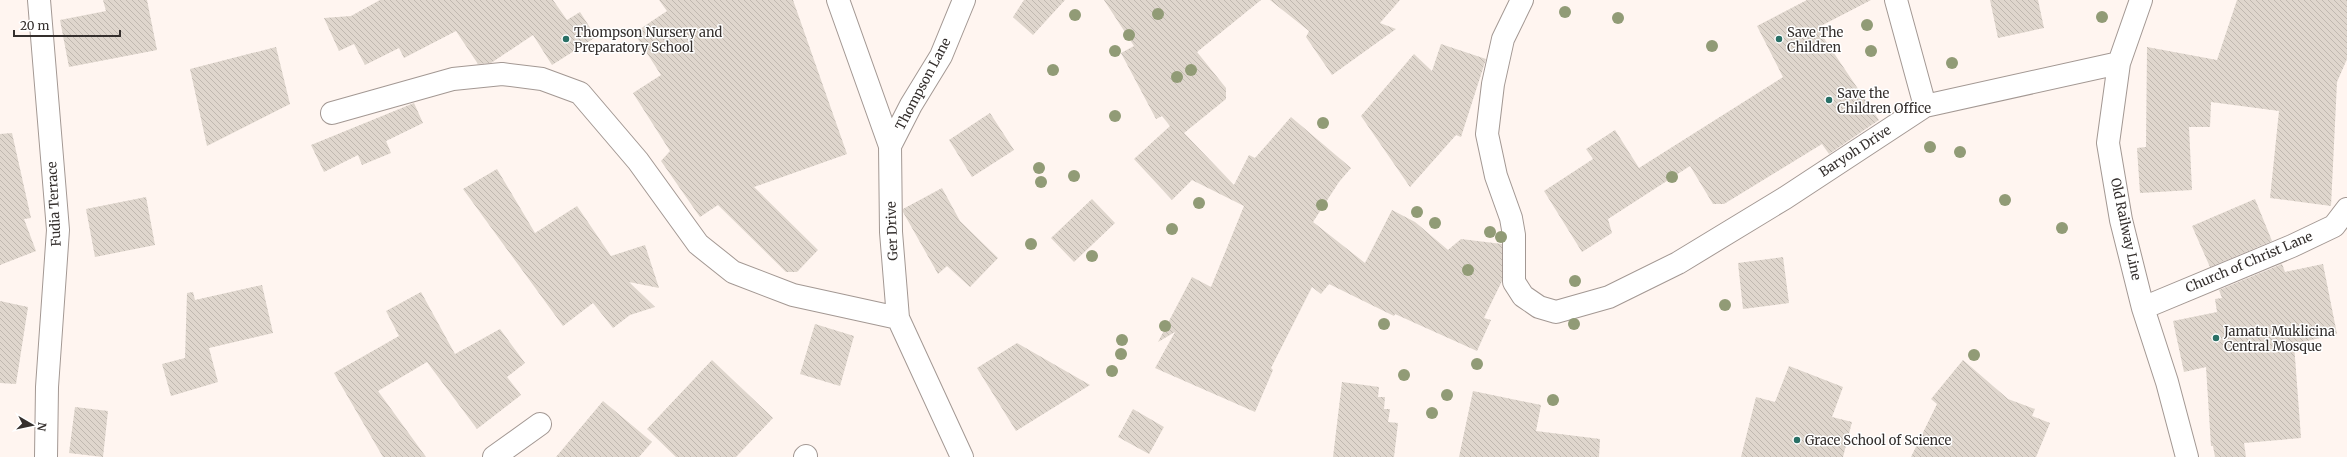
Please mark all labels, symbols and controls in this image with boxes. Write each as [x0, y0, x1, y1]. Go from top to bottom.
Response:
scale bar [14, 12, 120, 38]
text: 20 m [20, 18, 49, 33]
place label: Thompson Nursery and Preparatory School [574, 24, 723, 56]
place label: Save The Children [1787, 24, 1844, 56]
marker: Thompson Nursery and Preparatory School [561, 34, 571, 44]
marker: Save The Children [1774, 34, 1784, 44]
street label: Thompson Lane [891, 35, 955, 133]
place label: Save the Children Office [1837, 85, 1931, 117]
marker: Save the Children Office [1824, 95, 1834, 105]
street label: Baryoh Drive [1816, 121, 1894, 181]
street label: Fudia Terrace [43, 161, 65, 247]
street label: Old Railway Line [2107, 176, 2145, 282]
street label: Ger Drive [882, 201, 902, 261]
street label: Church of Christ Lane [2183, 227, 2315, 296]
place label: Jamatu Muklicina Central Mosque [2223, 323, 2335, 355]
marker: Jamatu Muklicina Central Mosque [2211, 333, 2221, 343]
north arrow [12, 405, 52, 445]
text: N [34, 421, 49, 432]
place label: Grace School of Science [1805, 432, 1952, 449]
marker: Grace School of Science [1792, 435, 1802, 445]

